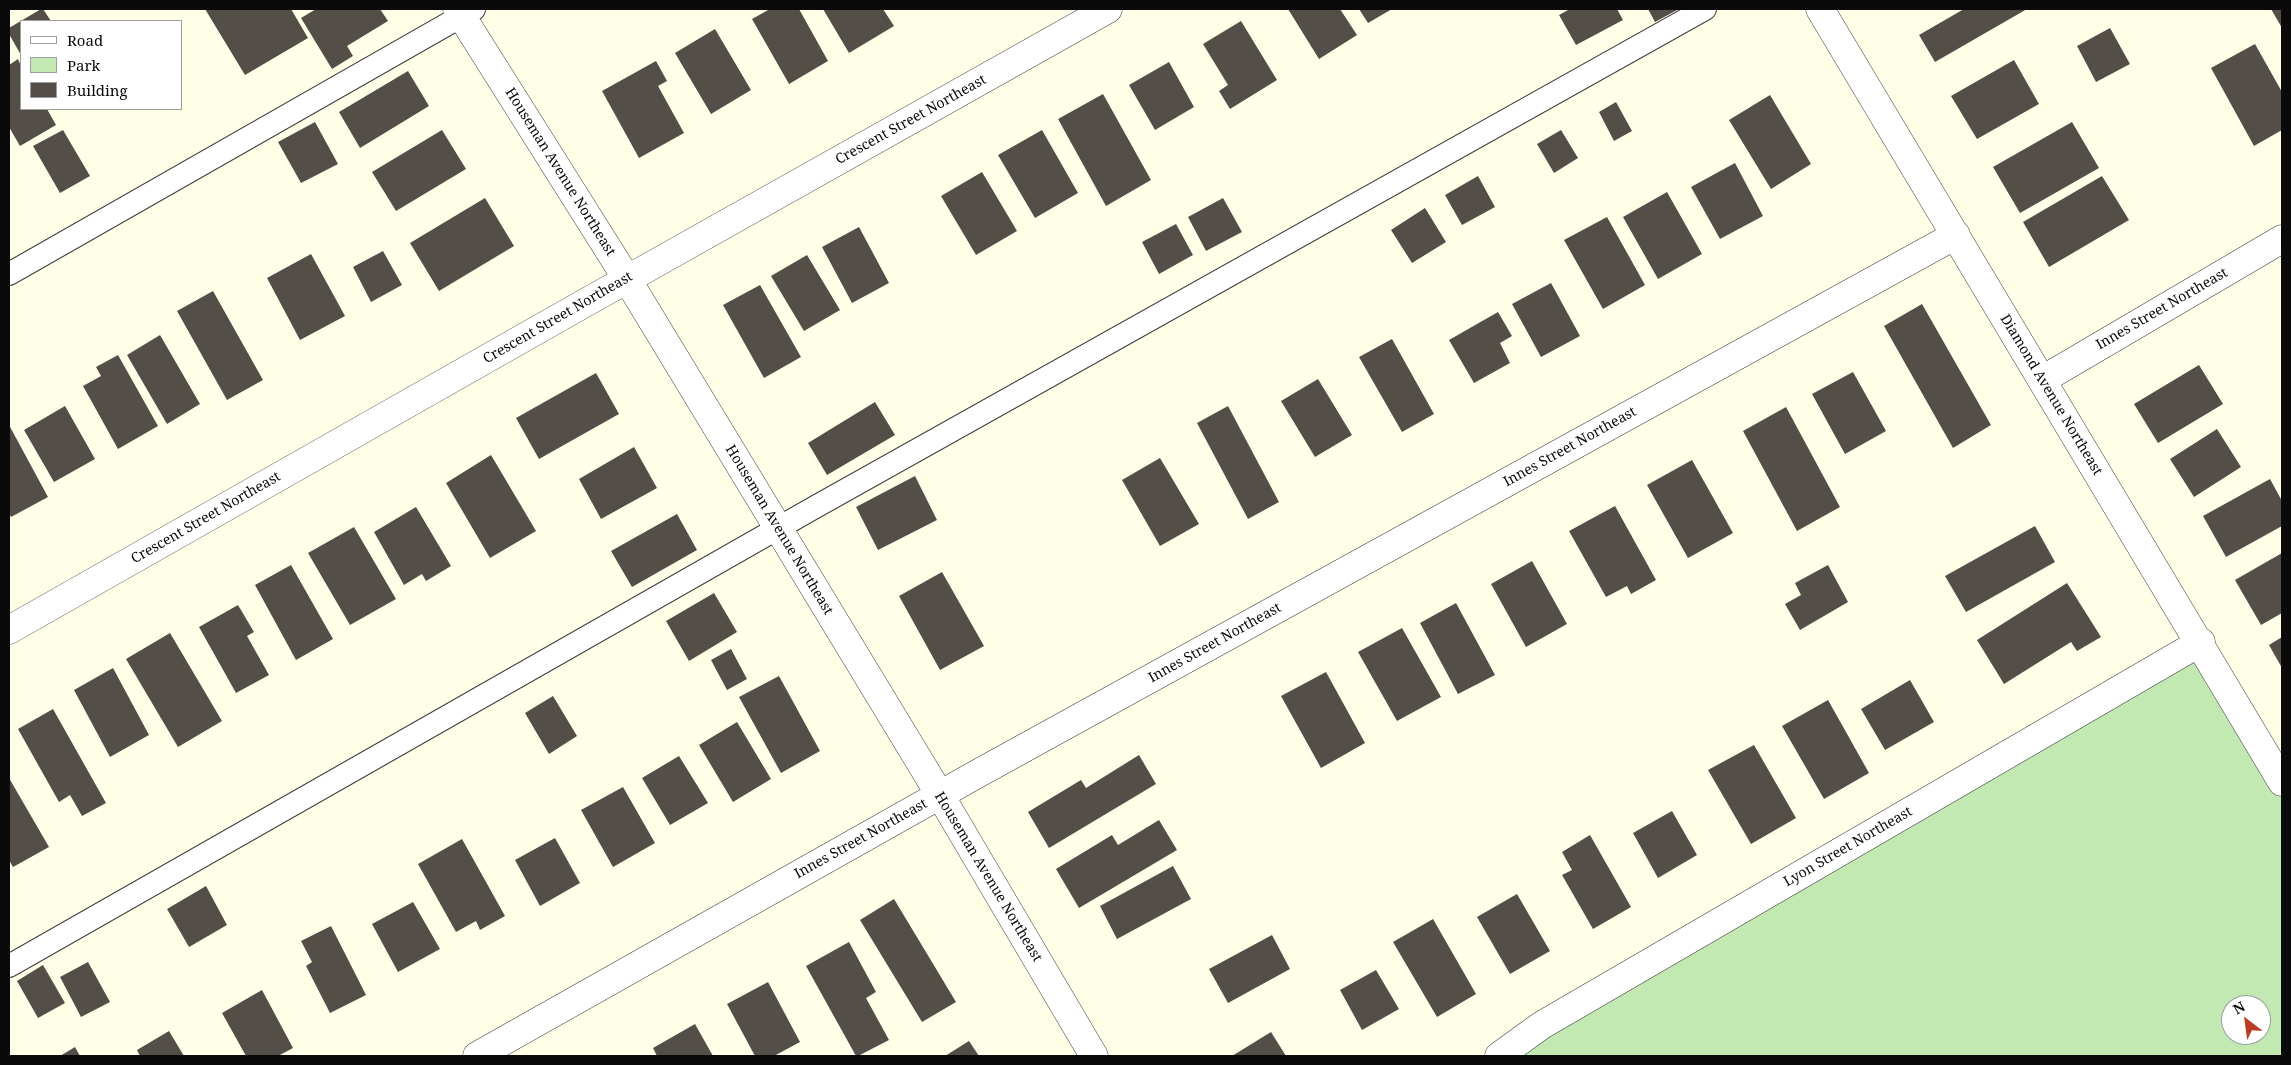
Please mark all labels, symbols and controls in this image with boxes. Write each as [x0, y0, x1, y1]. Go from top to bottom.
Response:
legend [20, 20, 182, 110]
text: Road [67, 30, 103, 50]
text: Park [67, 55, 100, 75]
street label: Crescent Street Northeast [833, 72, 989, 168]
text: Building [67, 80, 128, 100]
street label: Houseman Avenue Northeast [501, 85, 619, 259]
street label: Innes Street Northeast [2093, 264, 2231, 354]
street label: Crescent Street Northeast [480, 268, 636, 368]
street label: Diamond Avenue Northeast [1996, 312, 2106, 478]
street label: Innes Street Northeast [1501, 404, 1639, 490]
street label: Houseman Avenue Northeast [722, 442, 836, 618]
street label: Crescent Street Northeast [128, 468, 284, 568]
street label: Innes Street Northeast [1146, 600, 1284, 686]
street label: Houseman Avenue Northeast [931, 789, 1045, 965]
street label: Innes Street Northeast [792, 796, 930, 882]
street label: Lyon Street Northeast [1781, 803, 1915, 891]
north arrow [2221, 995, 2271, 1045]
text: N [2229, 996, 2248, 1018]

